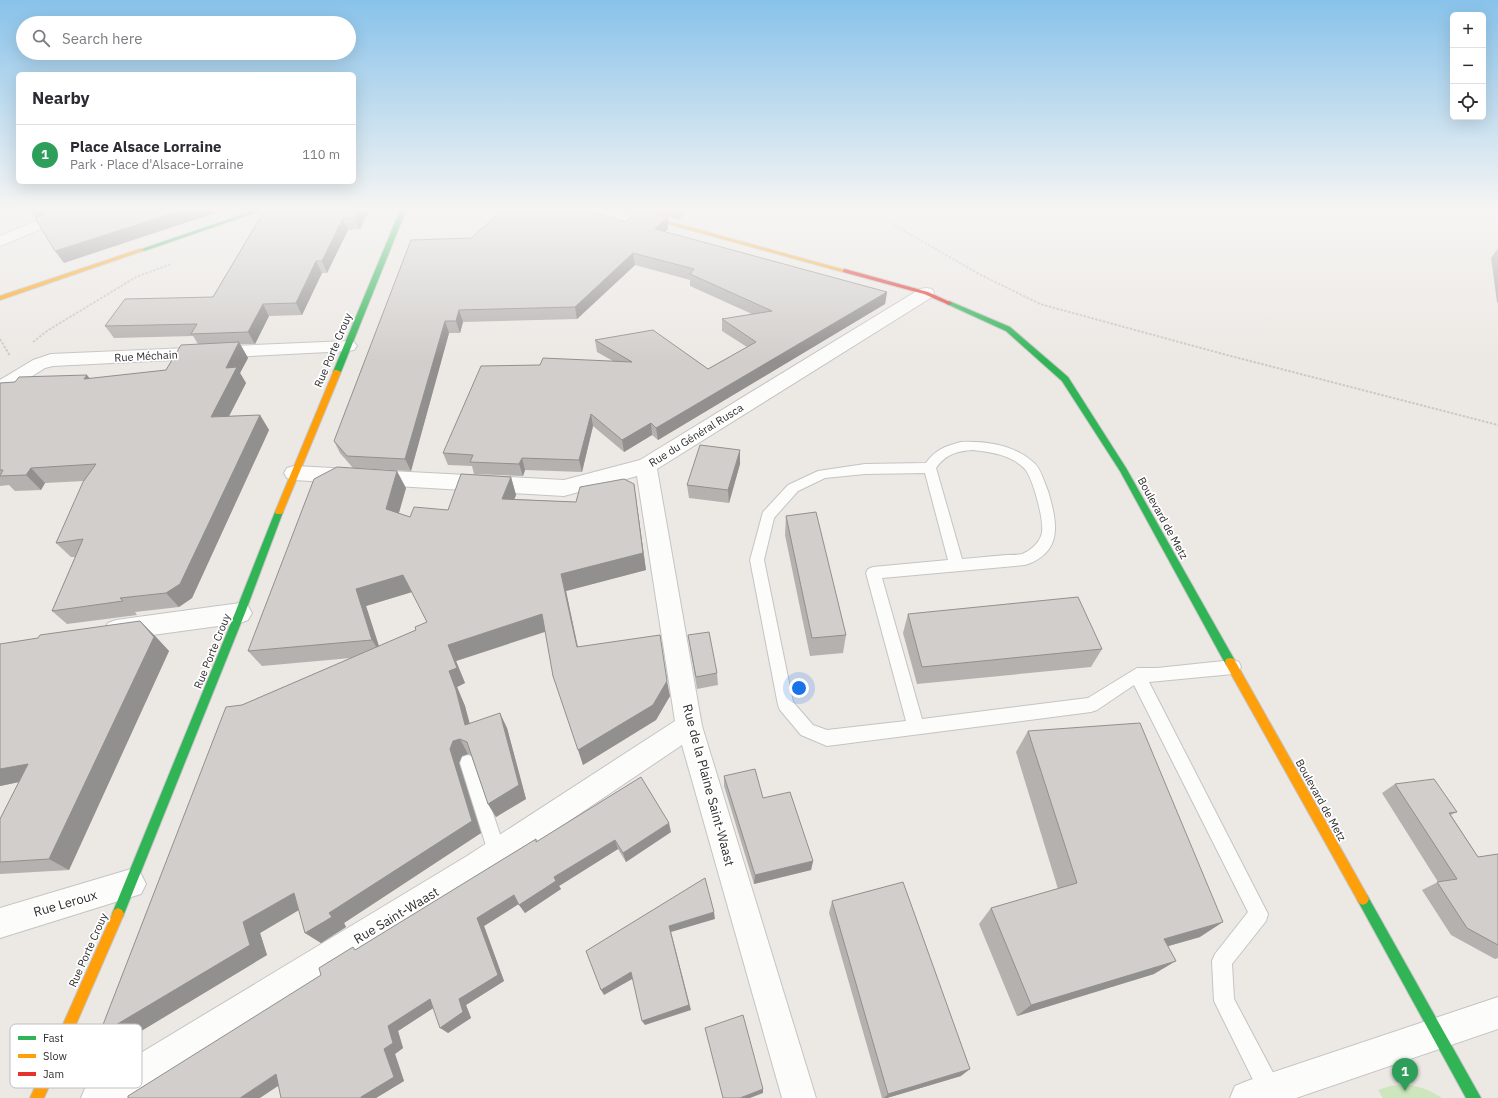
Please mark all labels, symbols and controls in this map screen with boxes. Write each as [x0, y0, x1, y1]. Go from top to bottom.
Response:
map controls [1450, 12, 1486, 120]
button: + [1450, 12, 1486, 48]
search box [16, 16, 356, 60]
icon: search [30, 27, 52, 49]
text: Search here [62, 29, 142, 48]
button: − [1450, 48, 1486, 84]
button: locate [1450, 84, 1486, 120]
text: Nearby [32, 87, 90, 109]
text: Place Alsace Lorraine [70, 137, 222, 156]
text: 1 [41, 146, 49, 163]
text: 110 m [302, 146, 340, 163]
text: Park · Place d'Alsace-Lorraine [70, 156, 244, 173]
street label: Rue Porte Crouy [311, 310, 355, 389]
street label: Rue Méchain [114, 347, 178, 365]
street label: Rue du Général Rusca [646, 400, 746, 470]
street label: Boulevard de Metz [1135, 475, 1191, 561]
street label: Rue Porte Crouy [191, 611, 234, 691]
your location [789, 678, 809, 698]
street label: Rue de la Plaine Saint-Waast [679, 702, 738, 868]
street label: Boulevard de Metz [1293, 757, 1349, 843]
street label: Rue Saint-Waast [351, 883, 442, 948]
street label: Rue Leroux [31, 886, 99, 921]
street label: Rue Porte Crouy [65, 910, 111, 989]
legend [10, 1024, 142, 1088]
text: Fast [43, 1031, 64, 1045]
text: Slow [43, 1049, 67, 1063]
pin: 1 [1392, 1058, 1418, 1091]
text: Jam [43, 1067, 64, 1081]

